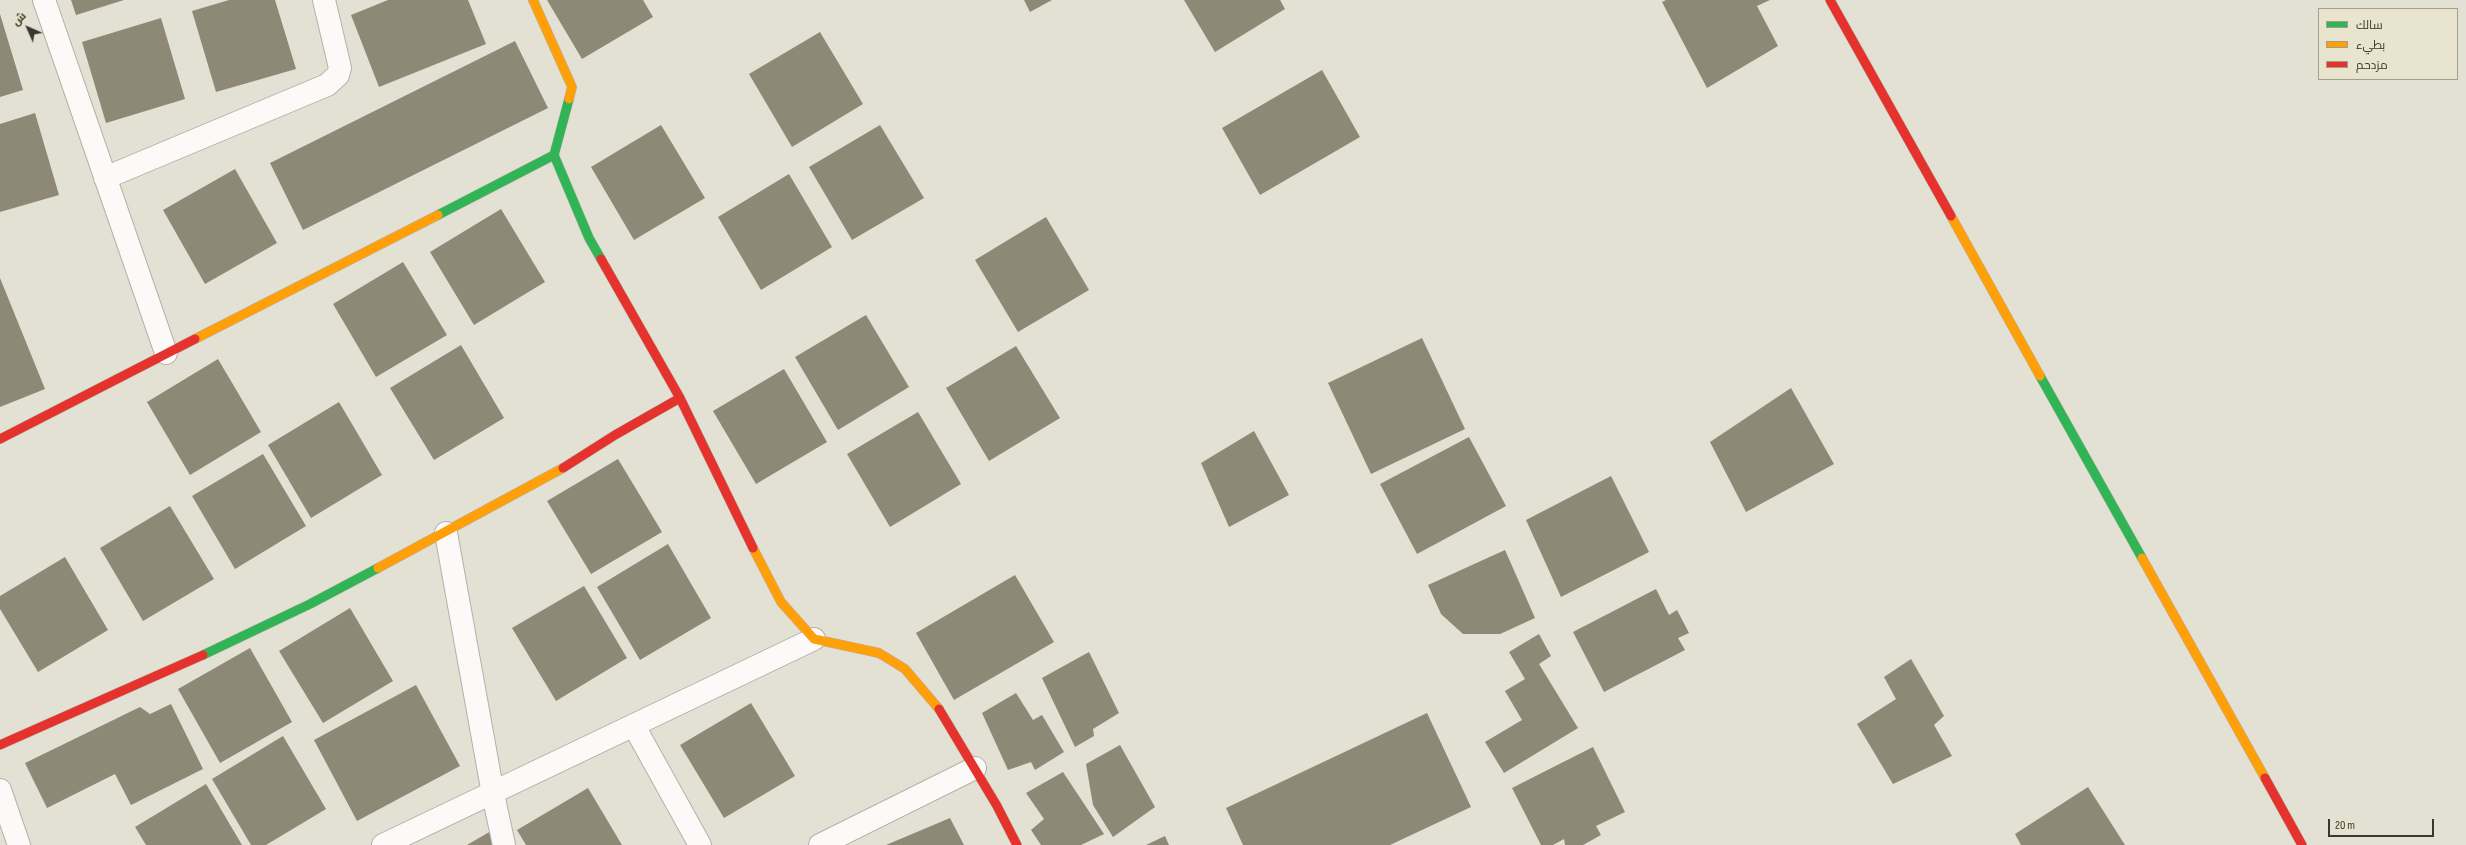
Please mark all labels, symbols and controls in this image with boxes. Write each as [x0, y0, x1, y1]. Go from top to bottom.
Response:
north arrow [8, 8, 48, 48]
legend [2318, 8, 2458, 80]
text: ش [10, 10, 29, 29]
text: سالك [2356, 18, 2383, 33]
text: بطيء [2356, 38, 2385, 53]
text: مزدحم [2356, 58, 2388, 73]
scale bar [2330, 811, 2436, 837]
text: 20 m [2335, 818, 2355, 833]

